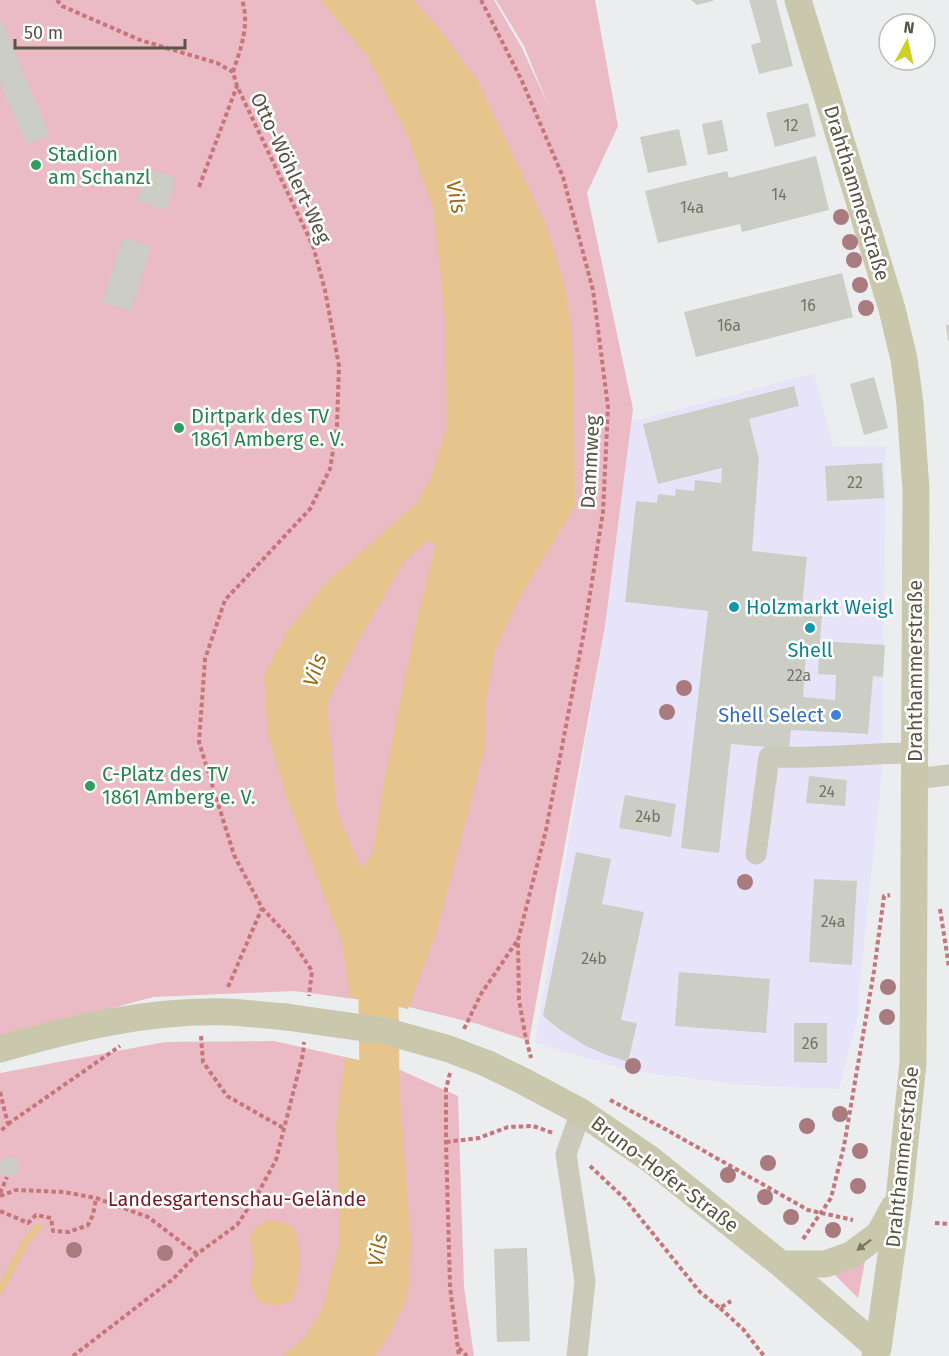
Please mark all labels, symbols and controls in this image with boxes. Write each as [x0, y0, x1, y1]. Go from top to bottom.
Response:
scale bar [15, 12, 184, 50]
north arrow [877, 12, 937, 72]
text: N [902, 17, 916, 38]
text: 50 m [24, 22, 63, 44]
street label: Otto-Wöhlert-Weg [245, 89, 337, 248]
street label: Drahthammerstraße [819, 102, 895, 284]
house number: 12 [784, 116, 798, 135]
place label: Stadion am Schanzl [48, 142, 151, 189]
marker: Stadion am Schanzl [29, 158, 43, 172]
water label: Vils [440, 178, 472, 216]
house number: 14 [771, 185, 787, 204]
house number: 14a [680, 198, 704, 217]
house number: 16 [800, 296, 816, 315]
house number: 16a [717, 316, 741, 335]
place label: Dirtpark des TV 1861 Amberg e. V. [191, 404, 345, 451]
street label: Dammweg [576, 414, 604, 509]
marker: Dirtpark des TV 1861 Amberg e. V. [172, 421, 186, 435]
house number: 22 [847, 473, 863, 492]
street label: Drahthammerstraße [903, 580, 927, 762]
place label: Holzmarkt Weigl [746, 595, 894, 619]
marker: Holzmarkt Weigl [727, 600, 741, 614]
marker: Shell [803, 621, 817, 635]
place label: Shell [787, 638, 833, 662]
water label: Vils [297, 650, 333, 690]
house number: 22a [787, 666, 811, 685]
place label: Shell Select [718, 703, 825, 727]
marker: Shell Select [829, 708, 843, 722]
place label: C-Platz des TV 1861 Amberg e. V. [102, 762, 256, 809]
marker: C-Platz des TV 1861 Amberg e. V. [83, 779, 97, 793]
house number: 24 [819, 782, 835, 801]
house number: 24b [635, 807, 661, 826]
house number: 24a [821, 912, 845, 931]
house number: 24b [581, 949, 607, 968]
house number: 26 [802, 1034, 818, 1053]
street label: Drahthammerstraße [881, 1065, 923, 1249]
street label: Bruno-Hofer-Straße [586, 1111, 744, 1237]
park label: Landesgartenschau-Gelände [108, 1187, 366, 1211]
water label: Vils [363, 1231, 393, 1268]
one-way arrow [856, 1239, 872, 1251]

